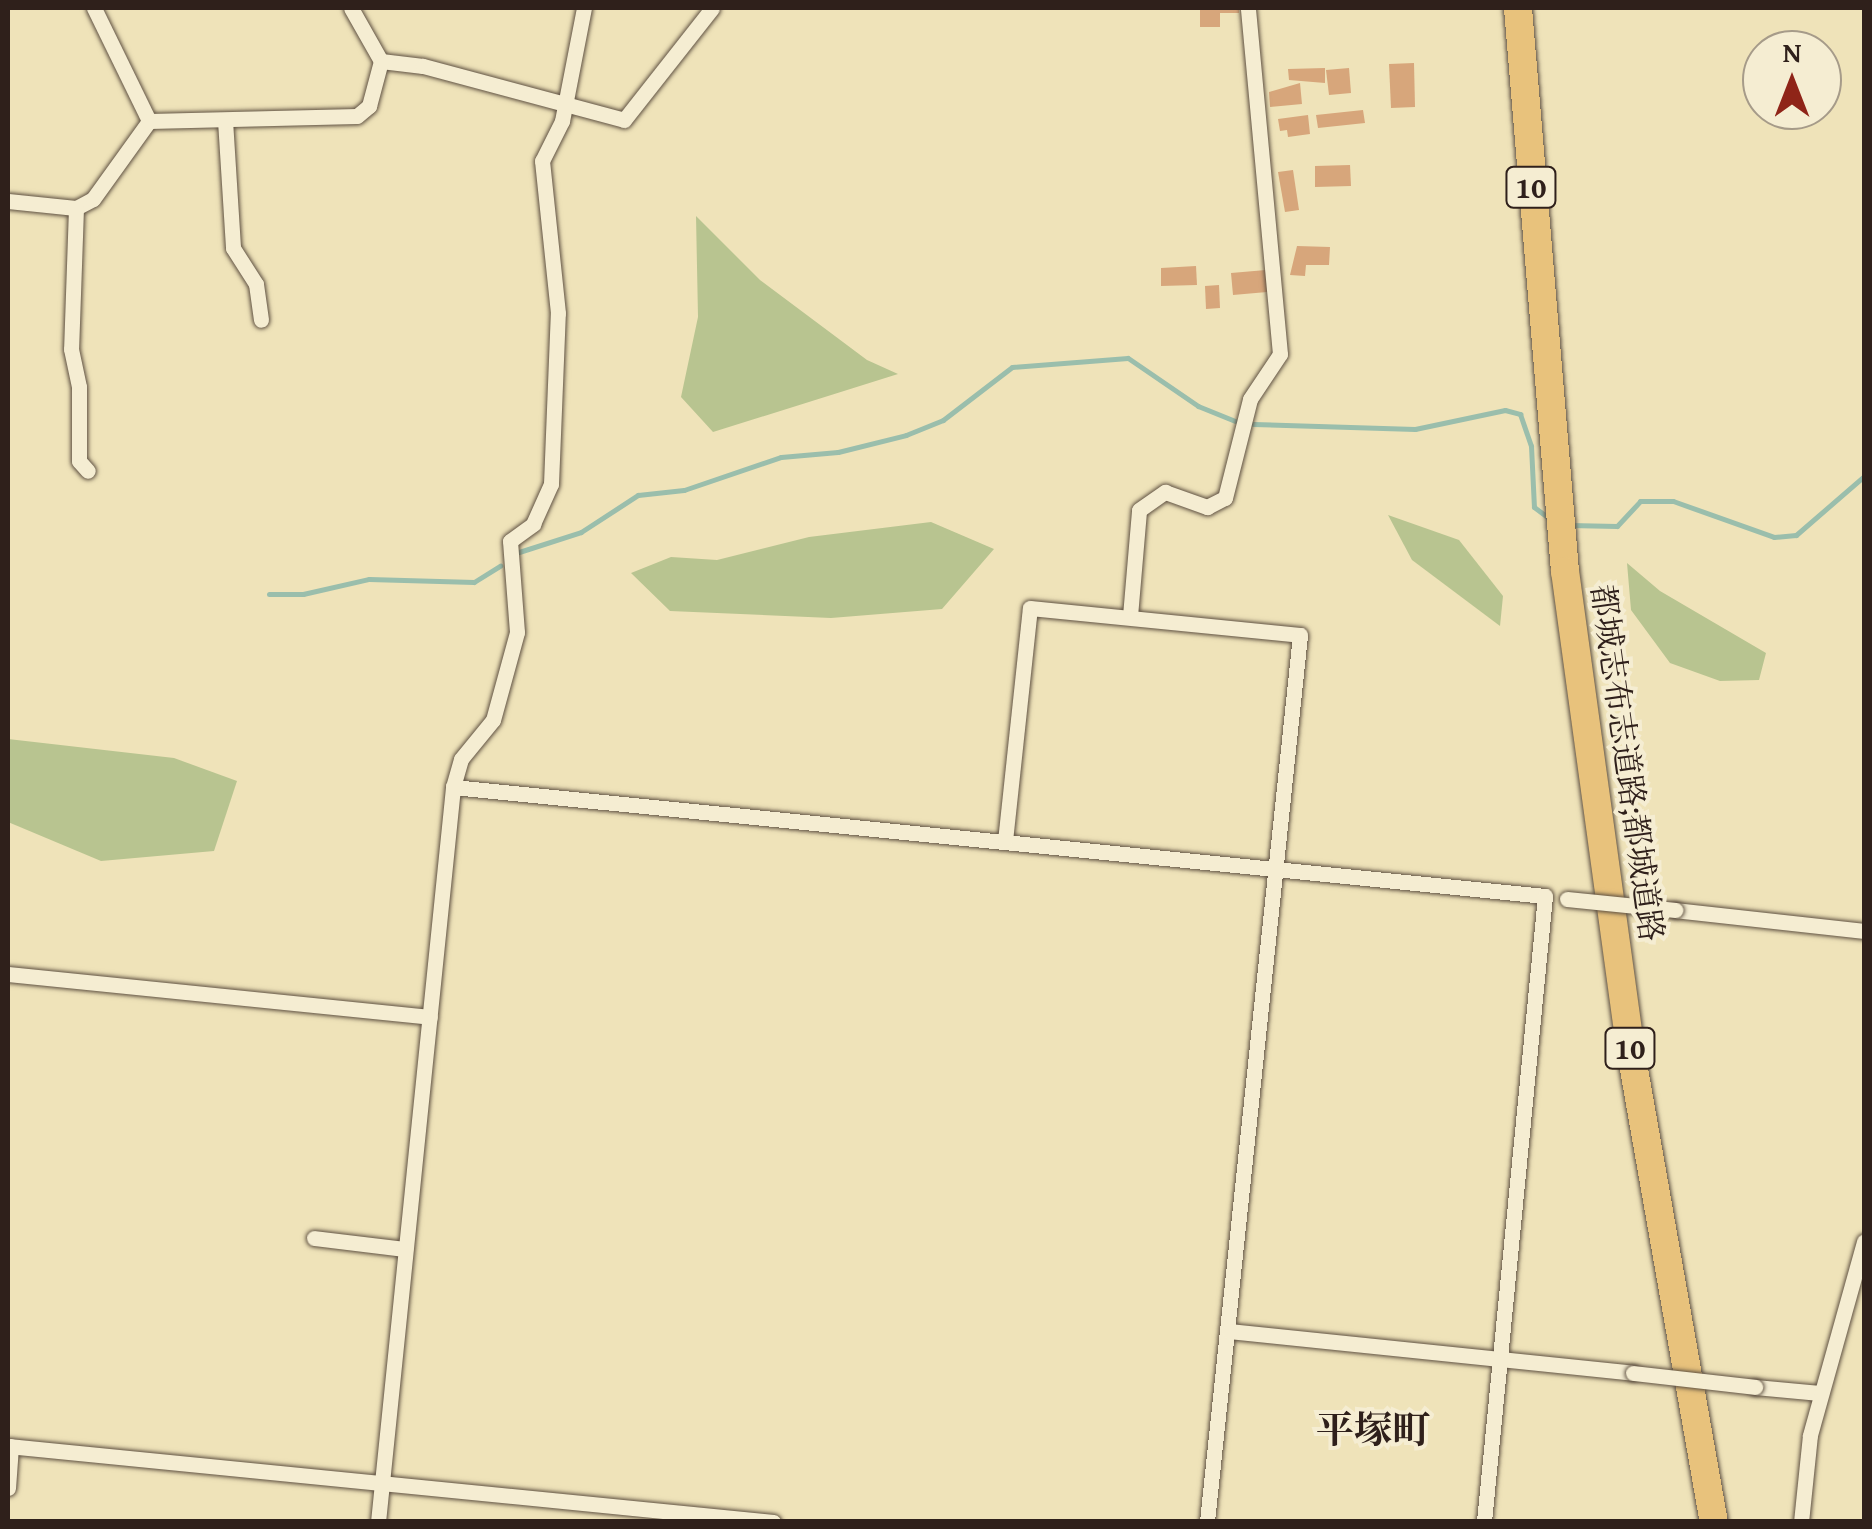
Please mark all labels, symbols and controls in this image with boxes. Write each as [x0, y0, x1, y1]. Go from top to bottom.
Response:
north arrow [1742, 30, 1842, 130]
text: N [1783, 31, 1801, 72]
road number: 10 [1504, 162, 1558, 212]
street label: 都城志布志道路;都城道路 [1583, 582, 1671, 944]
road number: 10 [1602, 1023, 1658, 1073]
district label: 平塚町 [1316, 1407, 1430, 1453]

